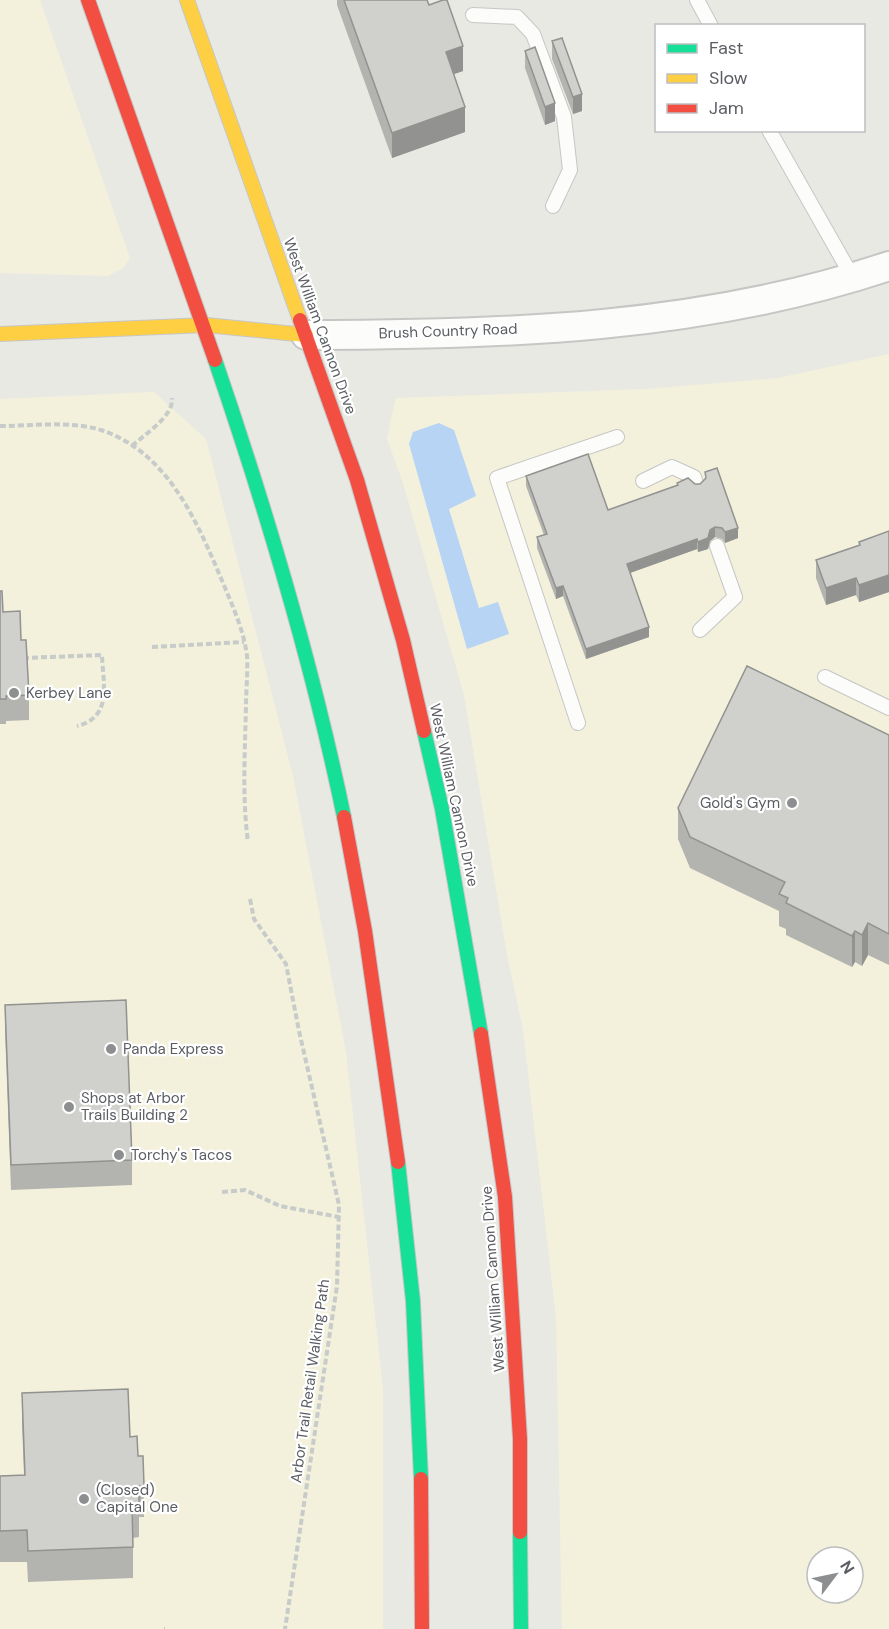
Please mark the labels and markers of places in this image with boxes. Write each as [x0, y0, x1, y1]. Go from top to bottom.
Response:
place label: Kerbey Lane [26, 683, 111, 703]
marker: Kerbey Lane [7, 686, 21, 700]
place label: Gold's Gym [700, 793, 780, 813]
marker: Gold's Gym [785, 796, 799, 810]
place label: Panda Express [123, 1039, 224, 1059]
marker: Panda Express [104, 1042, 118, 1056]
place label: Shops at Arbor Trails Building 2 [81, 1088, 188, 1125]
marker: Shops at Arbor Trails Building 2 [62, 1100, 76, 1114]
place label: Torchy's Tacos [131, 1145, 232, 1165]
marker: Torchy's Tacos [112, 1148, 126, 1162]
place label: (Closed) Capital One [96, 1480, 178, 1517]
marker: (Closed) Capital One [77, 1492, 91, 1506]

